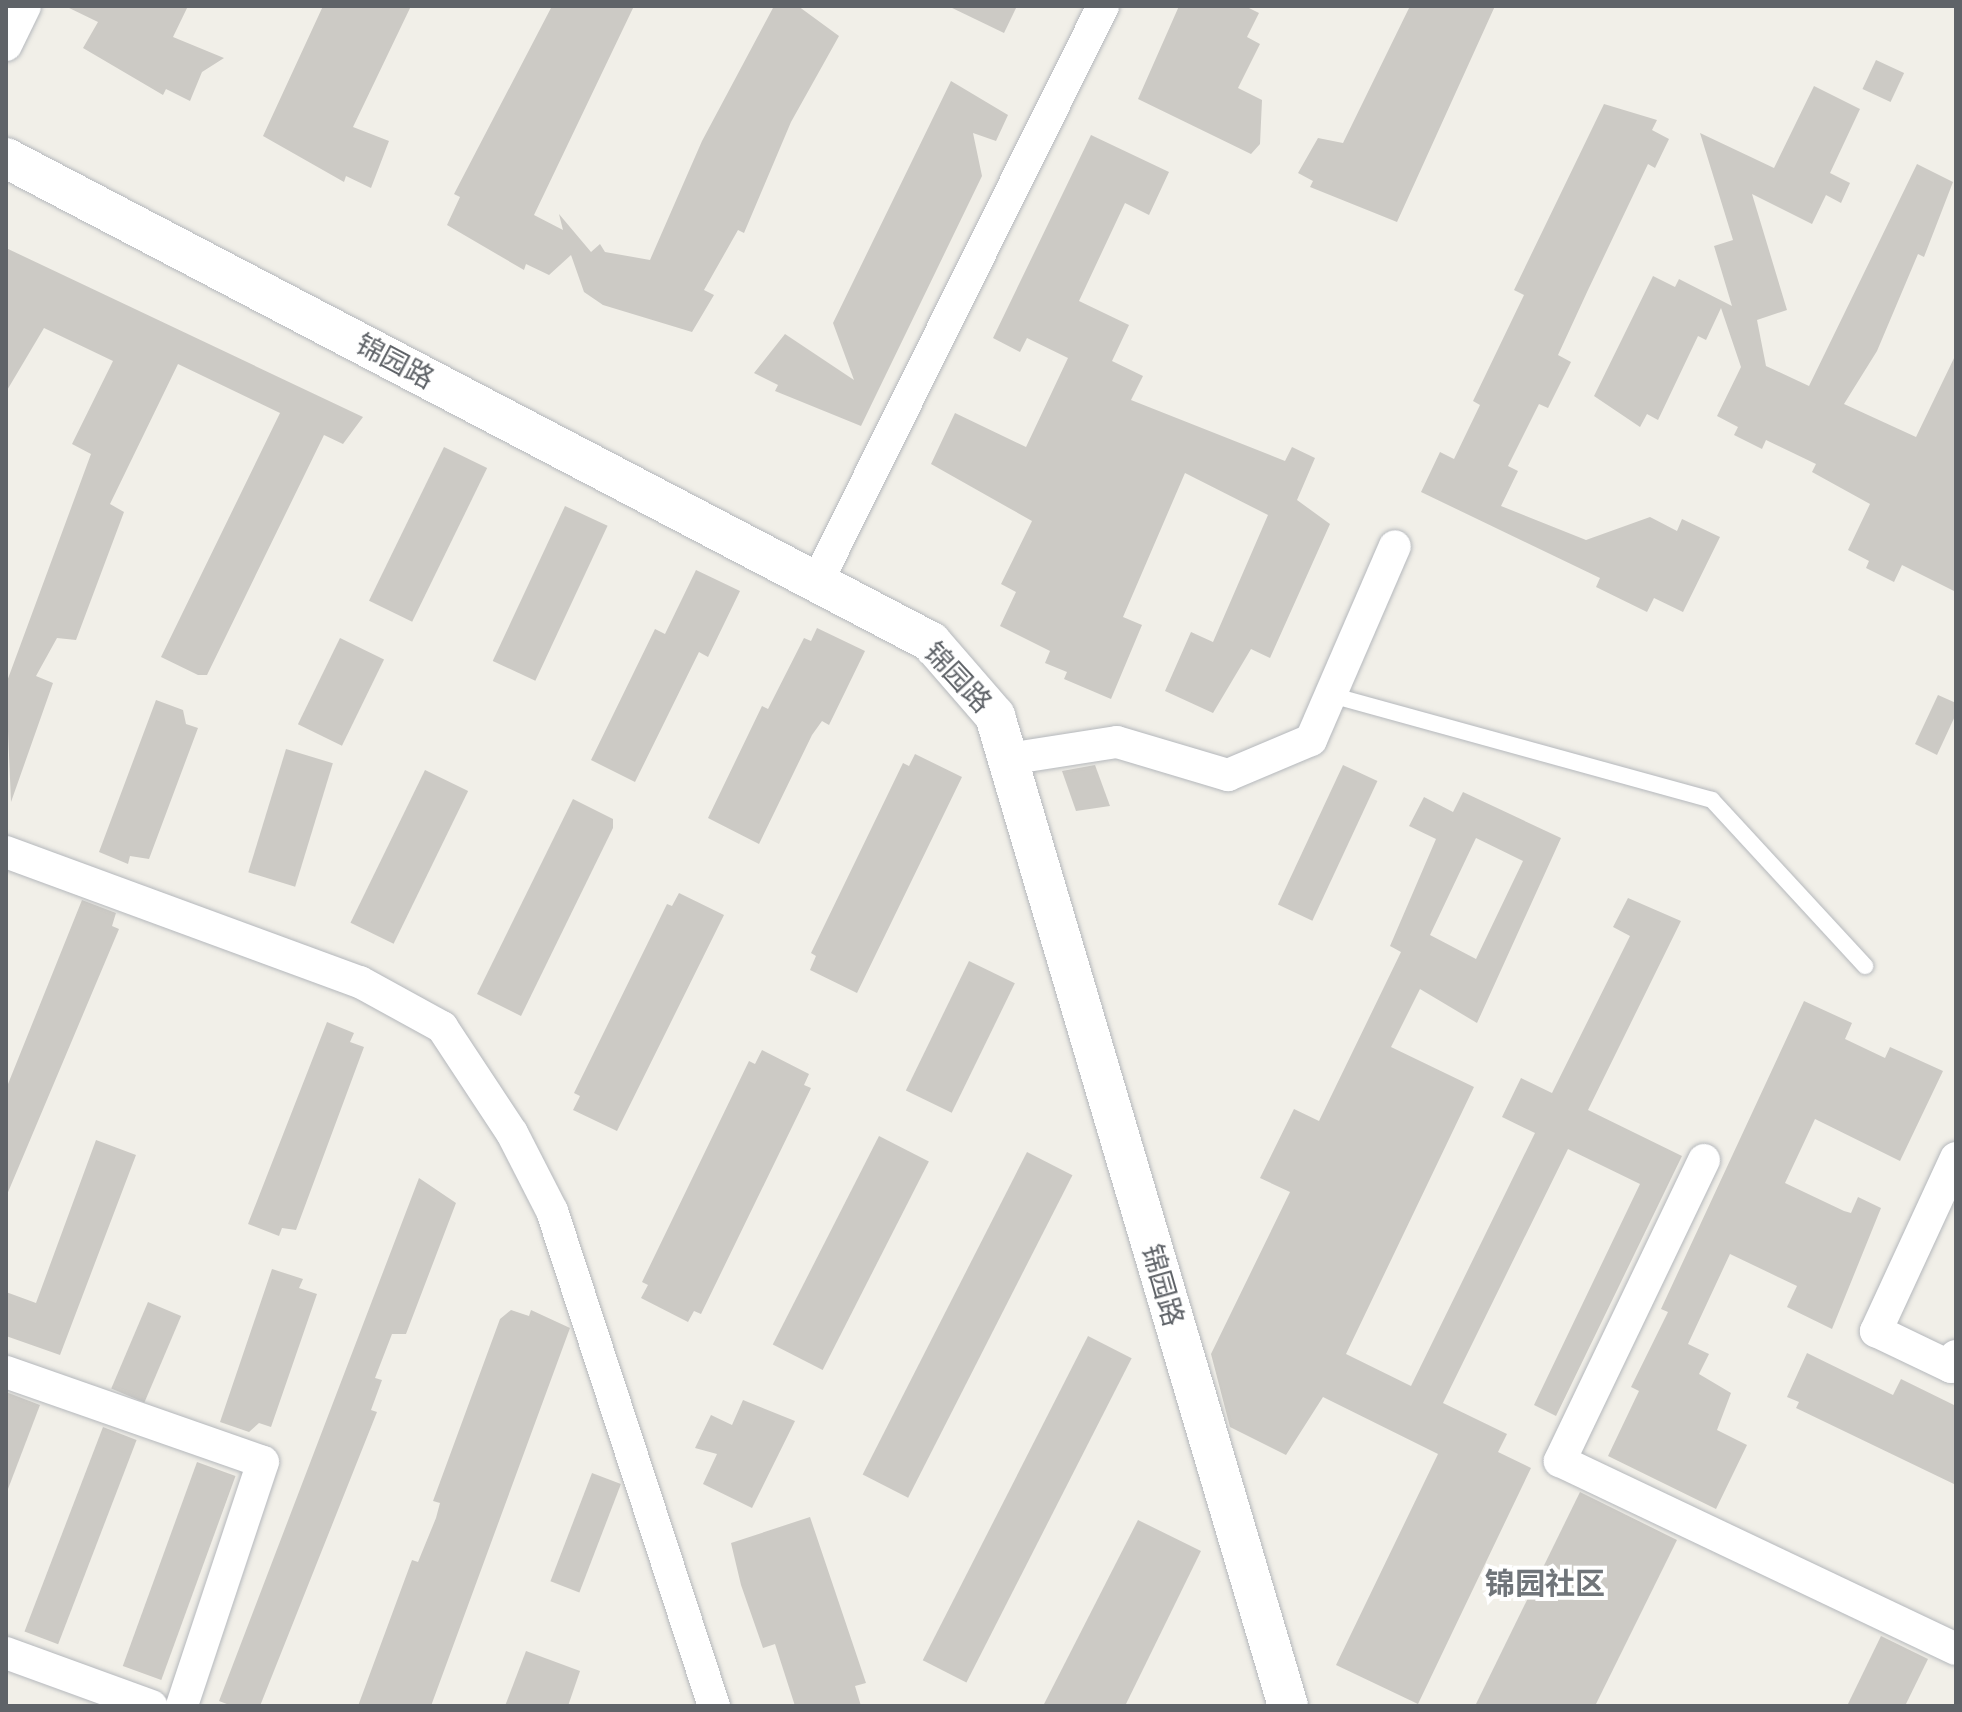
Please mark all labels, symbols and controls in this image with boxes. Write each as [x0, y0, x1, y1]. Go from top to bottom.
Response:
street label: 锦园路 [350, 326, 440, 396]
street label: 锦园路 [917, 635, 999, 719]
street label: 锦园路 [1135, 1240, 1191, 1330]
district label: 锦园社区 [1485, 1566, 1605, 1602]

